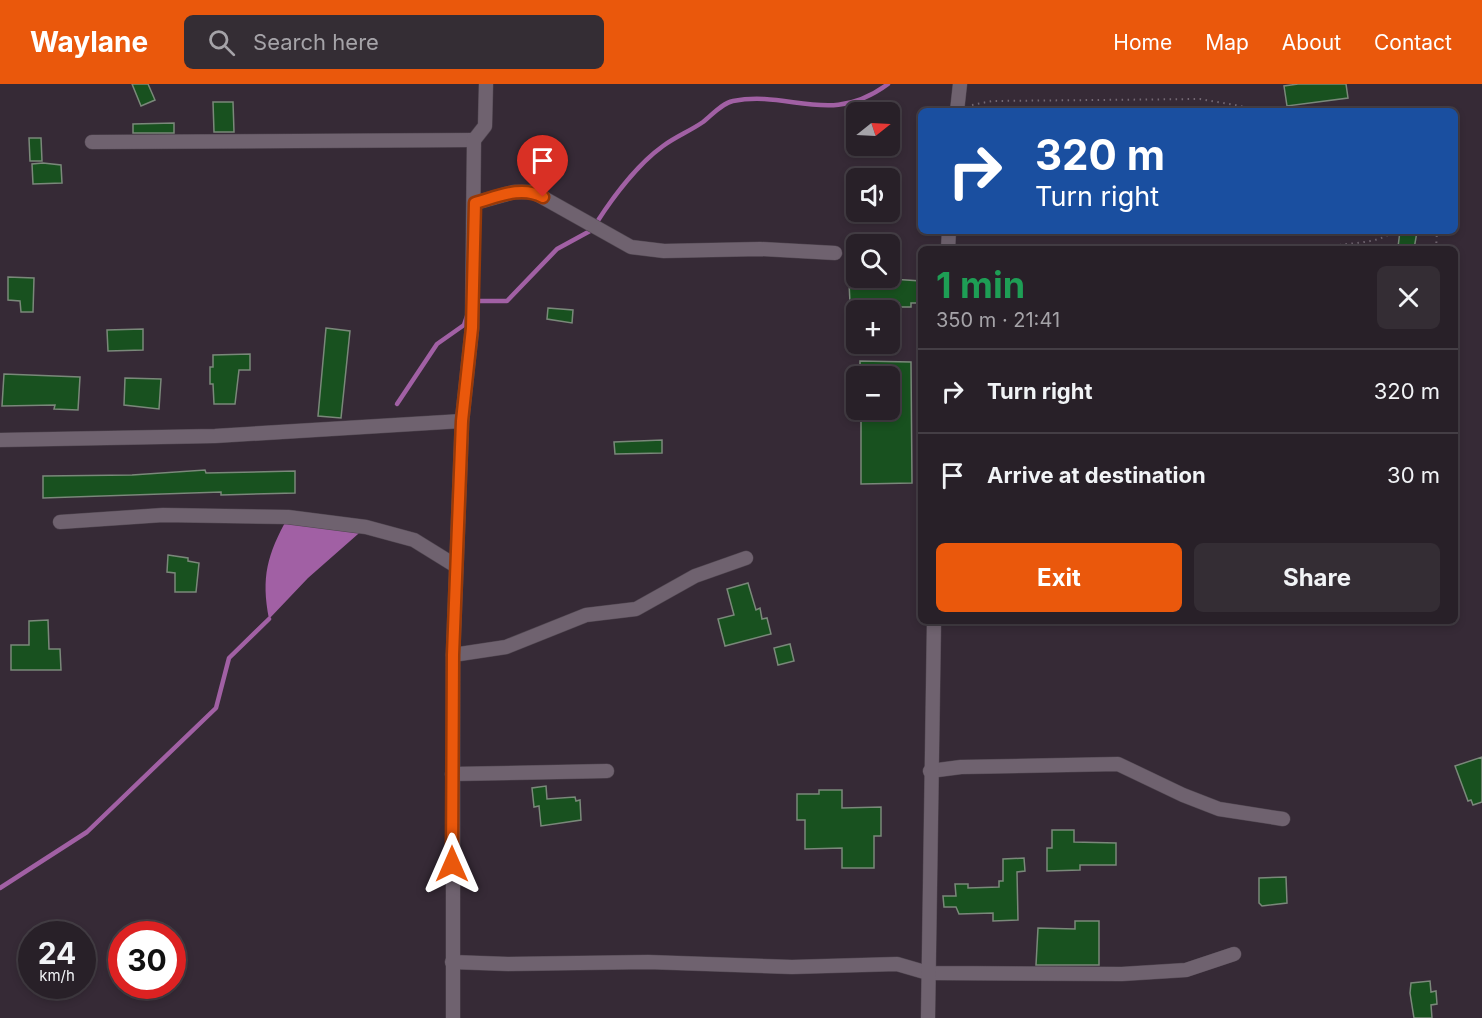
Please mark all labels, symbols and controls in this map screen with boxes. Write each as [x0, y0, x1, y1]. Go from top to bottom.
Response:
search box [184, 15, 604, 69]
text: Waylane [30, 25, 148, 59]
icon: search [205, 26, 238, 59]
text: Search here [253, 29, 379, 55]
text: Home [1113, 30, 1172, 55]
text: Map [1205, 30, 1249, 55]
text: About [1282, 30, 1341, 55]
text: Contact [1374, 30, 1452, 55]
north arrow [846, 102, 900, 156]
map controls [846, 102, 900, 420]
text: 320 m [1035, 129, 1165, 180]
icon: right [936, 132, 1014, 210]
pin [517, 135, 568, 197]
icon: arrive [526, 144, 559, 177]
button: sound [846, 168, 900, 222]
text: Turn right [1035, 180, 1159, 213]
button: search [846, 234, 900, 288]
text: 1 min [936, 263, 1025, 307]
button: close [1377, 266, 1440, 329]
button: + [846, 300, 900, 354]
text: 350 m · 21:41 [936, 308, 1060, 332]
button: − [846, 366, 900, 420]
icon: right [936, 375, 969, 408]
text: Turn right [987, 378, 1093, 404]
text: 320 m [1374, 378, 1440, 404]
icon: arrive [936, 459, 969, 492]
text: Arrive at destination [987, 462, 1206, 488]
text: 30 m [1387, 462, 1440, 488]
button: Exit [936, 543, 1182, 612]
button: Share [1194, 543, 1440, 612]
position arrow [420, 832, 484, 896]
speed limit sign: 30 [108, 921, 186, 999]
text: 24 [38, 935, 76, 971]
text: km/h [39, 966, 75, 985]

